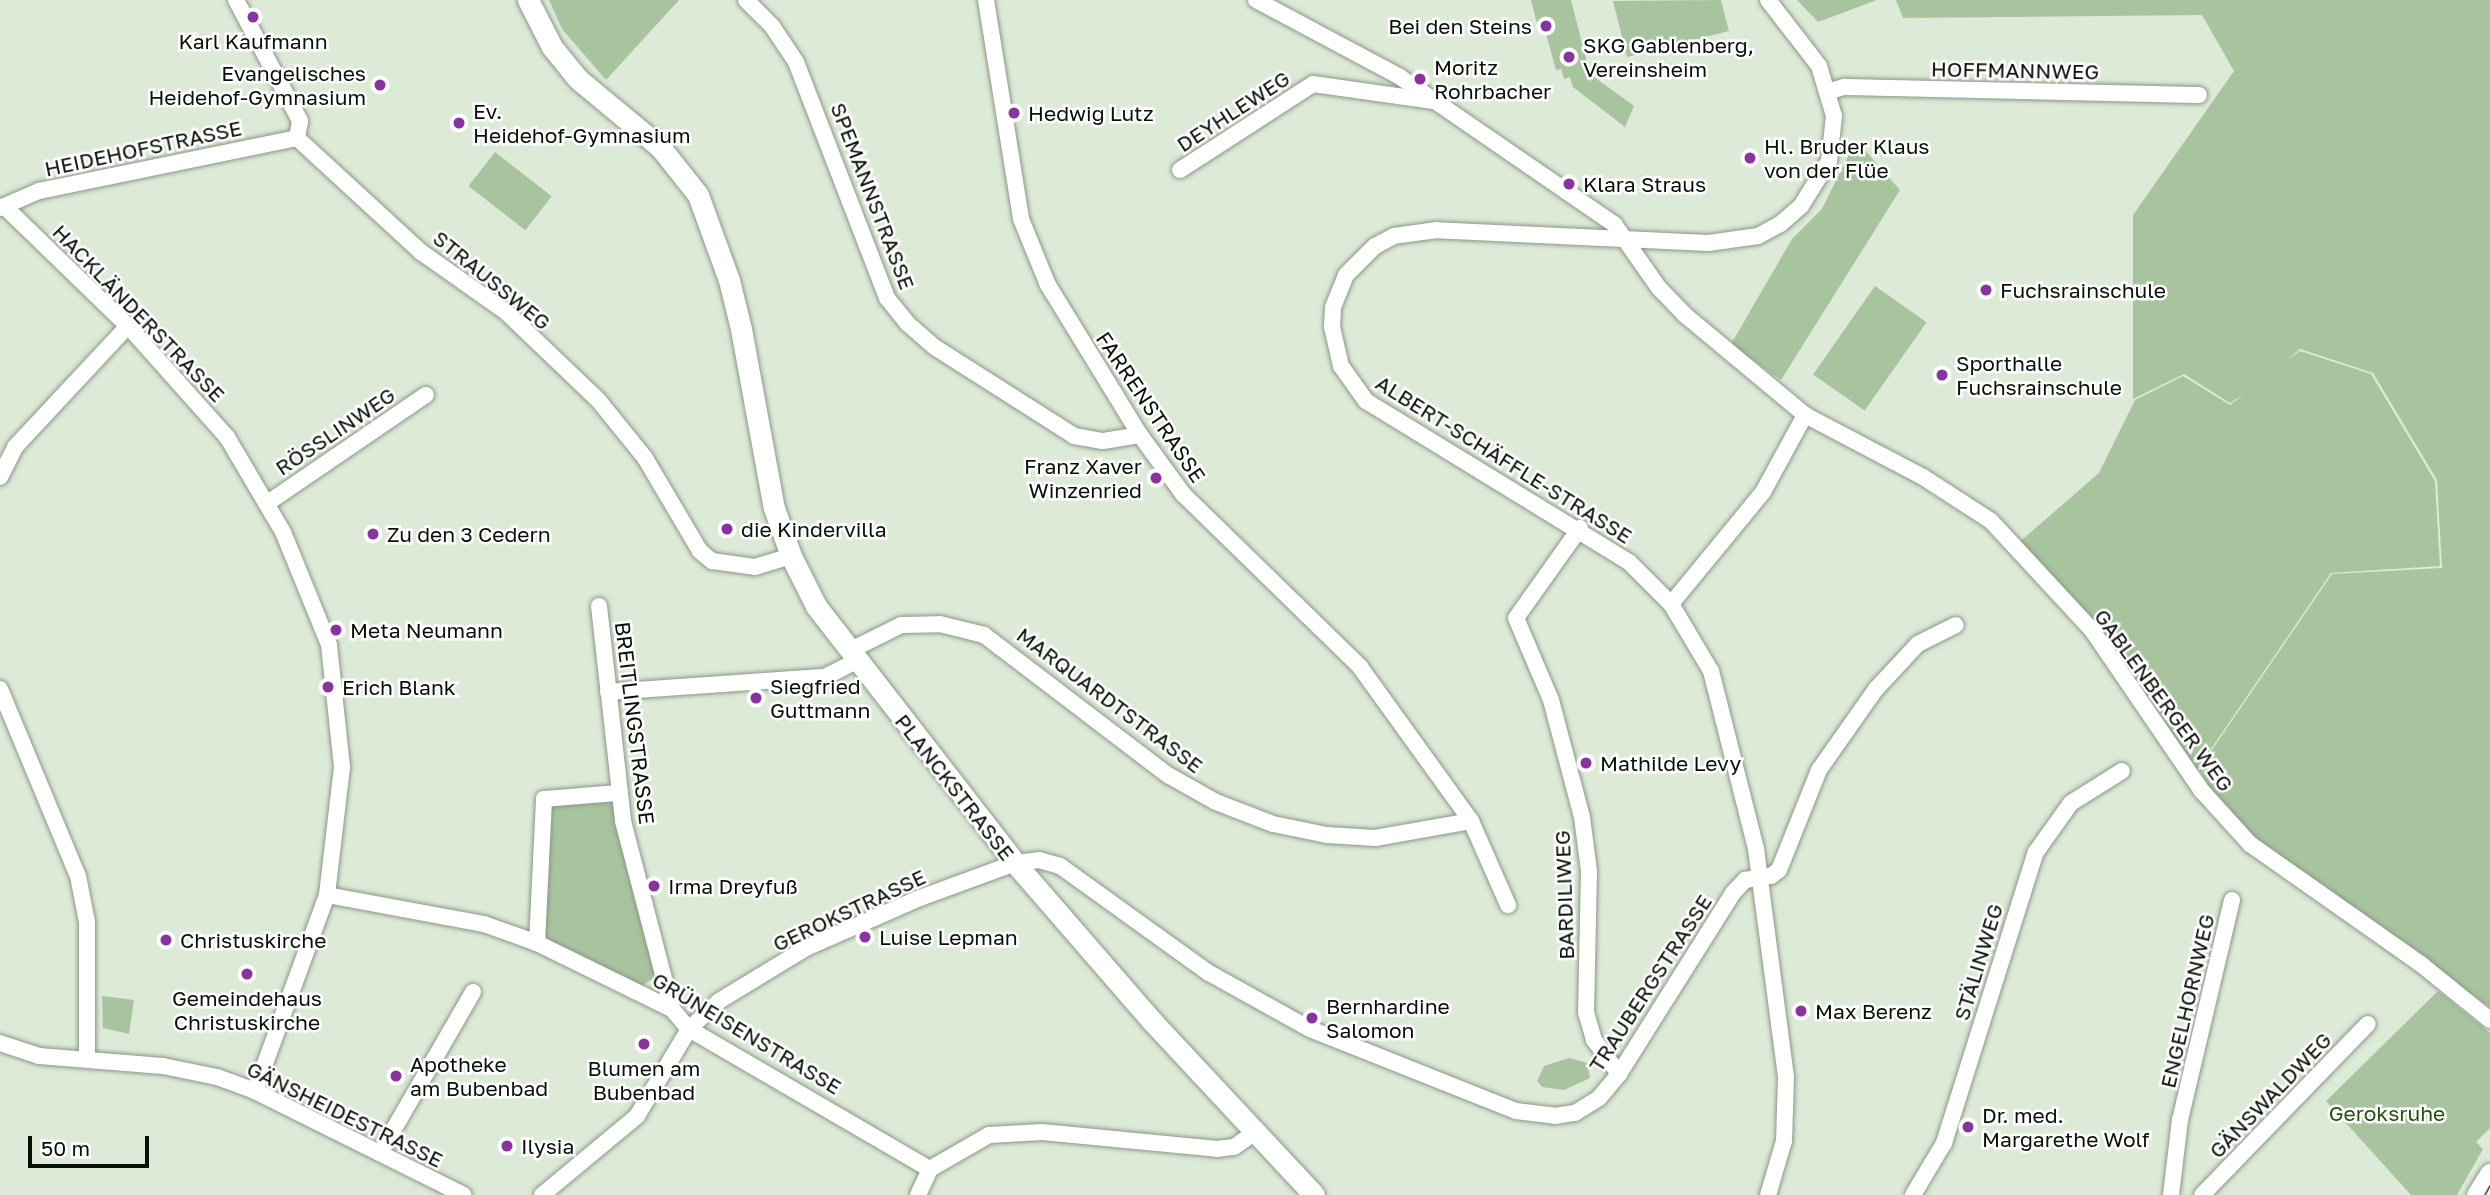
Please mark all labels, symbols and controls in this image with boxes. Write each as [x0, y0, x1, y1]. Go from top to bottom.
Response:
marker: Karl Kaufmann [245, 9, 261, 25]
place label: Bei den Steins [1388, 13, 1532, 39]
marker: Bei den Steins [1538, 18, 1554, 34]
place label: Karl Kaufmann [178, 28, 328, 54]
place label: SKG Gablenberg, Vereinsheim [1583, 32, 1754, 82]
marker: SKG Gablenberg, Vereinsheim [1561, 49, 1577, 65]
place label: Moritz Rohrbacher [1434, 54, 1551, 104]
street label: HOFFMANNWEG [1931, 56, 2099, 84]
place label: Evangelisches Heidehof-Gymnasium [148, 60, 366, 110]
street label: DEYHLEWEG [1172, 65, 1294, 157]
marker: Moritz Rohrbacher [1412, 71, 1428, 87]
marker: Evangelisches Heidehof-Gymnasium [372, 77, 388, 93]
place label: Ev. Heidehof-Gymnasium [473, 98, 691, 148]
street label: SPEMANNSTRASSE [826, 99, 920, 293]
place label: Hedwig Lutz [1028, 100, 1154, 126]
marker: Hedwig Lutz [1006, 105, 1022, 121]
street label: HEIDEHOFSTRASSE [42, 115, 244, 181]
marker: Ev. Heidehof-Gymnasium [451, 115, 467, 131]
place label: Hl. Bruder Klaus von der Flüe [1764, 133, 1929, 183]
marker: Hl. Bruder Klaus von der Flüe [1742, 150, 1758, 166]
place label: Klara Straus [1583, 171, 1706, 197]
marker: Klara Straus [1561, 176, 1577, 192]
street label: HACKLÄNDERSTRASSE [48, 219, 230, 407]
street label: STRAUSSWEG [428, 225, 556, 335]
place label: Fuchsrainschule [2000, 277, 2166, 303]
marker: Fuchsrainschule [1978, 282, 1994, 298]
street label: FARRENSTRASSE [1091, 327, 1211, 487]
place label: Sporthalle Fuchsrainschule [1956, 350, 2122, 400]
marker: Sporthalle Fuchsrainschule [1934, 367, 1950, 383]
street label: ALBERT-SCHÄFFLE-STRASSE [1371, 370, 1637, 548]
street label: RÖSSLINWEG [270, 382, 400, 480]
place label: Franz Xaver Winzenried [1024, 453, 1142, 503]
marker: Franz Xaver Winzenried [1148, 470, 1164, 486]
place label: die Kindervilla [741, 516, 887, 542]
place label: Zu den 3 Cedern [387, 521, 551, 547]
marker: die Kindervilla [719, 521, 735, 537]
marker: Zu den 3 Cedern [365, 526, 381, 542]
street label: GABLENBERGER WEG [2089, 604, 2239, 796]
place label: Meta Neumann [350, 617, 503, 643]
street label: BREITLINGSTRASSE [610, 620, 660, 826]
marker: Meta Neumann [328, 622, 344, 638]
street label: MARQUARDTSTRASSE [1012, 622, 1208, 778]
place label: Siegfried Guttmann [770, 673, 870, 723]
place label: Erich Blank [342, 674, 456, 700]
marker: Erich Blank [320, 679, 336, 695]
marker: Siegfried Guttmann [748, 690, 764, 706]
street label: PLANCKSTRASSE [890, 709, 1020, 865]
place label: Mathilde Levy [1600, 750, 1741, 776]
marker: Mathilde Levy [1578, 755, 1594, 771]
street label: BARDILIWEG [1549, 830, 1579, 960]
street label: GEROKSTRASSE [769, 864, 929, 956]
place label: Irma Dreyfuß [668, 873, 798, 899]
marker: Irma Dreyfuß [646, 878, 662, 894]
street label: TRAUBERGSTRASSE [1583, 890, 1717, 1076]
street label: STÄLINWEG [1948, 901, 2008, 1023]
street label: ENGELHORNWEG [2155, 912, 2219, 1090]
place label: Luise Lepman [879, 924, 1018, 950]
place label: Christuskirche [180, 927, 326, 953]
marker: Luise Lepman [857, 929, 873, 945]
marker: Christuskirche [158, 932, 174, 948]
marker: Gemeindehaus Christuskirche [239, 966, 255, 982]
street label: GRÜNEISENSTRASSE [648, 967, 846, 1099]
place label: Gemeindehaus Christuskirche [172, 985, 322, 1035]
place label: Bernhardine Salomon [1326, 993, 1450, 1043]
place label: Max Berenz [1815, 998, 1932, 1024]
marker: Max Berenz [1793, 1003, 1809, 1019]
marker: Bernhardine Salomon [1304, 1010, 1320, 1026]
street label: GÄNSWALDWEG [2204, 1027, 2336, 1163]
marker: Blumen am Bubenbad [636, 1036, 652, 1052]
place label: Apotheke am Bubenbad [410, 1051, 548, 1101]
place label: Blumen am Bubenbad [588, 1055, 700, 1105]
street label: GÄNSHEIDESTRASSE [243, 1056, 447, 1172]
marker: Apotheke am Bubenbad [388, 1068, 404, 1084]
park label: Geroksruhe [2329, 1100, 2445, 1126]
place label: Dr. med. Margarethe Wolf [1982, 1102, 2149, 1152]
marker: Dr. med. Margarethe Wolf [1960, 1119, 1976, 1135]
scale bar [32, 1122, 152, 1166]
place label: Ilysia [521, 1133, 574, 1159]
text: 50 m [41, 1135, 90, 1161]
marker: Ilysia [499, 1138, 515, 1154]

